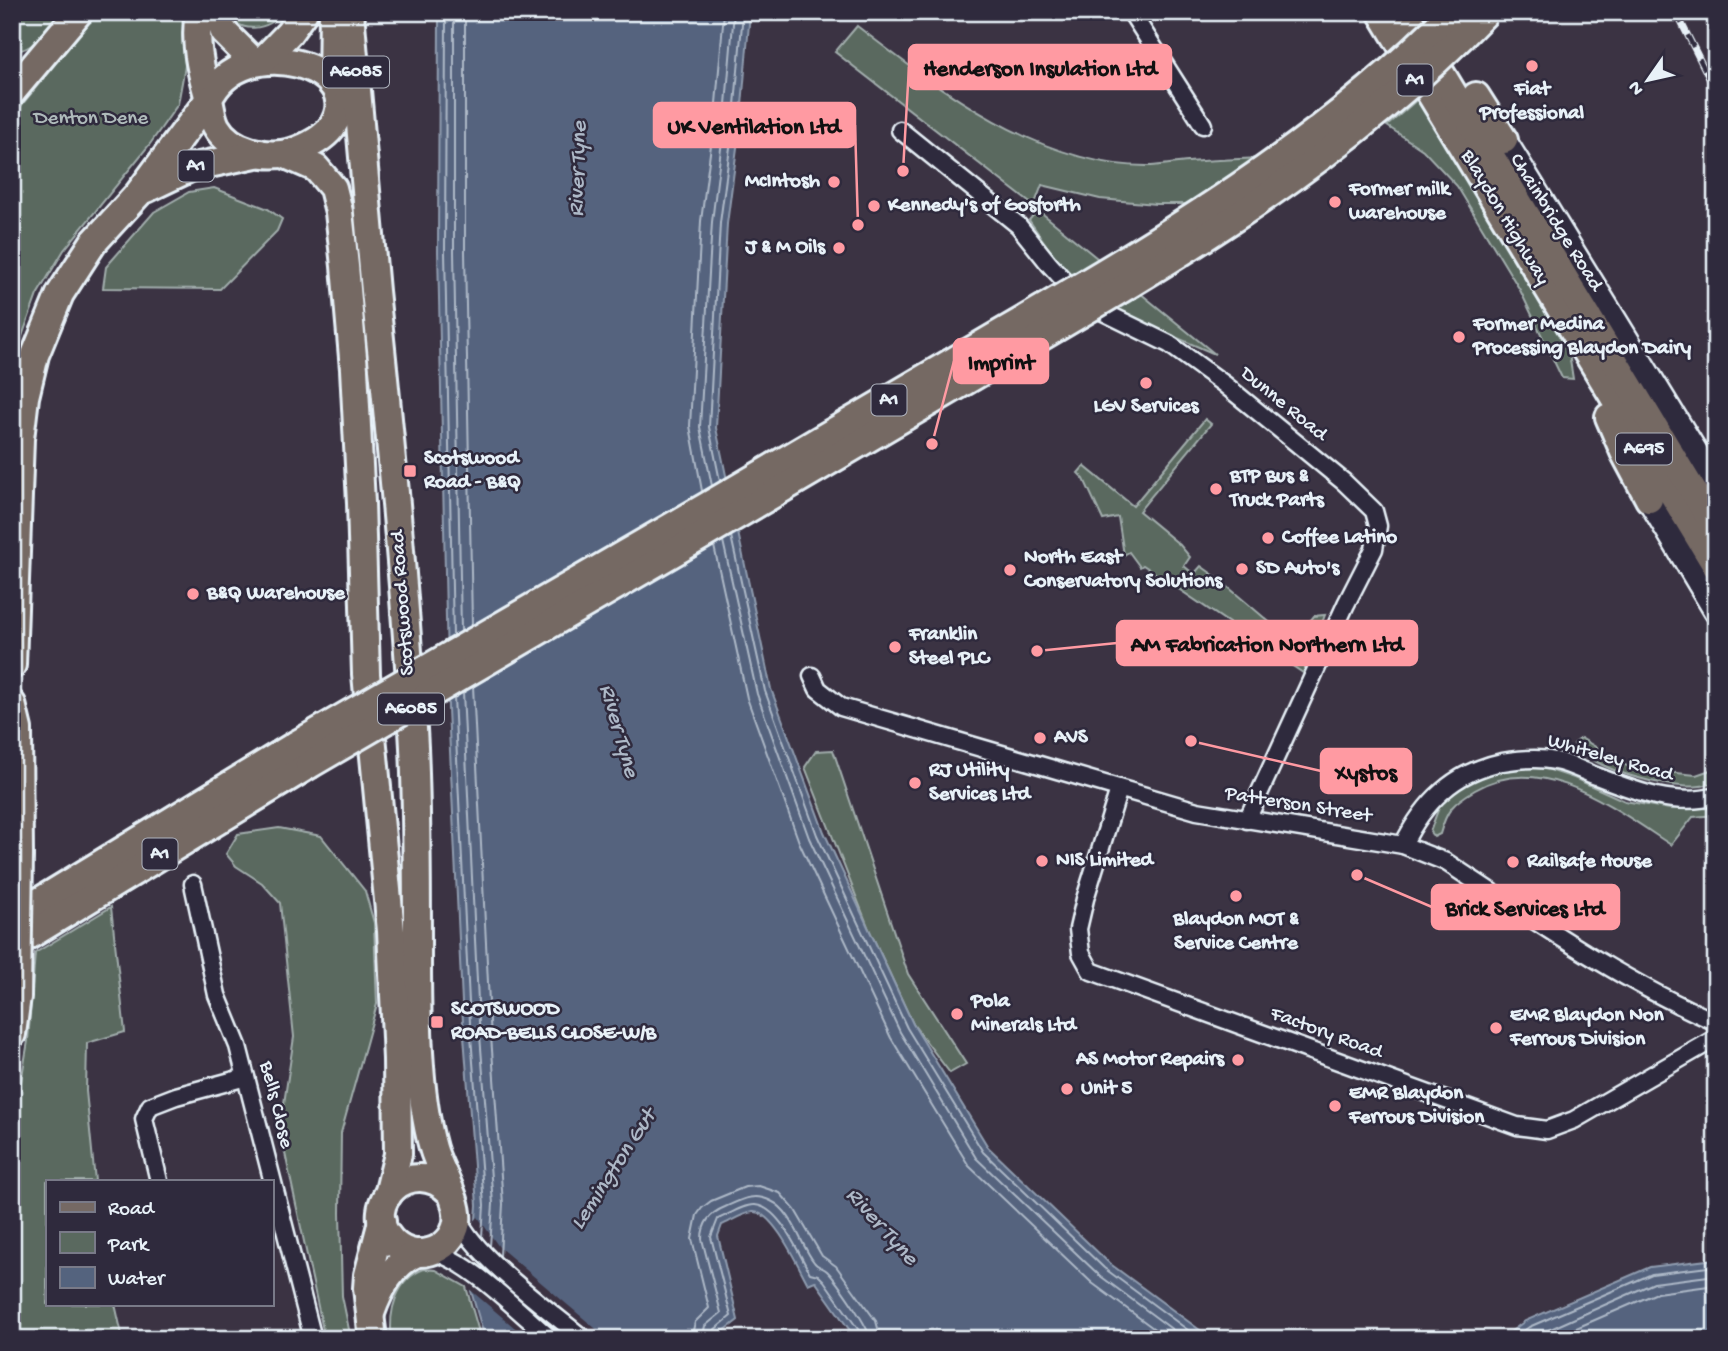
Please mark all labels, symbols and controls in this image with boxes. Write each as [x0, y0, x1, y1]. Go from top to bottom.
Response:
callout: Henderson Insulation Ltd [909, 45, 1171, 89]
north arrow [1612, 46, 1682, 116]
road number: A6085 [323, 57, 389, 88]
text: Henderson Insulation Ltd [923, 57, 1159, 84]
marker: Fiat Professional [1524, 58, 1540, 74]
road number: A1 [1398, 64, 1432, 96]
text: N [1624, 76, 1650, 99]
place label: Fiat Professional [1479, 78, 1585, 127]
callout: UK Ventilation Ltd [654, 103, 855, 147]
park label: Denton Dene [32, 107, 149, 132]
text: UK Ventilation Ltd [667, 115, 843, 142]
water label: River Tyne [564, 120, 594, 217]
street label: Blaydon Highway [1453, 145, 1554, 290]
street label: Chainbridge Road [1503, 149, 1608, 298]
road number: A1 [178, 150, 214, 182]
place label: McIntosh [745, 170, 821, 195]
marker: McIntosh [826, 174, 842, 190]
place label: Former milk warehouse [1348, 178, 1452, 227]
place label: Kennedy's of Gosforth [887, 194, 1081, 219]
marker: Former milk warehouse [1327, 194, 1343, 210]
marker: Kennedy's of Gosforth [866, 198, 882, 214]
place label: J & M Oils [744, 236, 826, 261]
marker: J & M Oils [831, 240, 847, 256]
place label: Former Medina Processing Blaydon Dairy [1472, 313, 1692, 362]
marker: Former Medina Processing Blaydon Dairy [1451, 329, 1467, 345]
callout: Imprint [954, 339, 1048, 383]
text: Imprint [968, 351, 1037, 378]
street label: Dunne Road [1233, 361, 1333, 449]
marker: LGV Services [1138, 375, 1154, 391]
road number: A1 [872, 384, 906, 416]
place label: LGV Services [1093, 395, 1200, 420]
road number: A695 [1616, 433, 1672, 464]
place label: Scotswood Road - B&Q [423, 447, 521, 496]
marker: Scotswood Road - B&Q [402, 463, 418, 479]
place label: BTP Bus & Truck Parts [1228, 465, 1325, 514]
marker: BTP Bus & Truck Parts [1208, 481, 1224, 497]
place label: Coffee Latino [1281, 526, 1397, 551]
street label: Scotswood Road [386, 528, 422, 676]
marker: Coffee Latino [1260, 530, 1276, 546]
place label: North East Conservatory Solutions [1023, 546, 1224, 595]
place label: SD Auto's [1256, 557, 1340, 582]
marker: SD Auto's [1234, 561, 1250, 577]
marker: North East Conservatory Solutions [1002, 562, 1018, 578]
place label: B&Q Warehouse [206, 582, 346, 607]
marker: B&Q Warehouse [185, 586, 201, 602]
callout: AM Fabrication Northern Ltd [1117, 621, 1417, 665]
place label: Franklin Steel PLC [908, 623, 991, 672]
text: AM Fabrication Northern Ltd [1130, 633, 1406, 660]
marker: Franklin Steel PLC [887, 639, 903, 655]
water label: River Tyne [592, 681, 644, 782]
road number: A6085 [378, 694, 444, 724]
place label: AVS [1053, 726, 1089, 751]
street label: Whiteley Road [1544, 729, 1677, 789]
marker: AVS [1032, 730, 1048, 746]
callout: Xystos [1321, 749, 1411, 793]
place label: RJ Utility Services Ltd [928, 759, 1033, 808]
text: Xystos [1334, 761, 1398, 788]
marker: RJ Utility Services Ltd [907, 775, 923, 791]
street label: Patterson Street [1222, 782, 1376, 830]
road number: A1 [142, 838, 178, 870]
place label: NIS Limited [1056, 849, 1156, 874]
place label: Railsafe House [1526, 850, 1653, 875]
marker: NIS Limited [1034, 853, 1050, 869]
marker: Railsafe House [1505, 854, 1521, 870]
callout: Brick Services Ltd [1432, 885, 1619, 929]
marker: Blaydon MOT & Service Centre [1228, 888, 1244, 904]
text: Brick Services Ltd [1444, 897, 1607, 924]
place label: Blaydon MOT & Service Centre [1172, 908, 1299, 957]
place label: Pola Minerals Ltd [970, 990, 1079, 1039]
place label: SCOTSWOOD ROAD-BELLS CLOSE-W/B [450, 998, 657, 1047]
street label: Factory Road [1266, 1002, 1387, 1066]
place label: EMR Blaydon Non Ferrous Division [1509, 1004, 1665, 1053]
marker: Pola Minerals Ltd [949, 1006, 965, 1022]
marker: SCOTSWOOD ROAD-BELLS CLOSE-W/B [429, 1014, 445, 1030]
marker: EMR Blaydon Non Ferrous Division [1488, 1020, 1504, 1036]
place label: AS Motor Repairs [1075, 1048, 1225, 1073]
marker: AS Motor Repairs [1230, 1052, 1246, 1068]
street label: Bells Close [252, 1058, 298, 1152]
place label: Unit 5 [1081, 1077, 1132, 1102]
marker: Unit 5 [1059, 1081, 1075, 1097]
place label: EMR Blaydon Ferrous Division [1348, 1082, 1485, 1131]
marker: EMR Blaydon Ferrous Division [1327, 1098, 1343, 1114]
water label: Lemington Gut [565, 1102, 665, 1235]
legend [46, 1180, 273, 1306]
water label: River Tyne [839, 1182, 924, 1272]
text: Road [108, 1198, 156, 1223]
text: Park [107, 1234, 151, 1259]
text: Water [108, 1268, 166, 1293]

